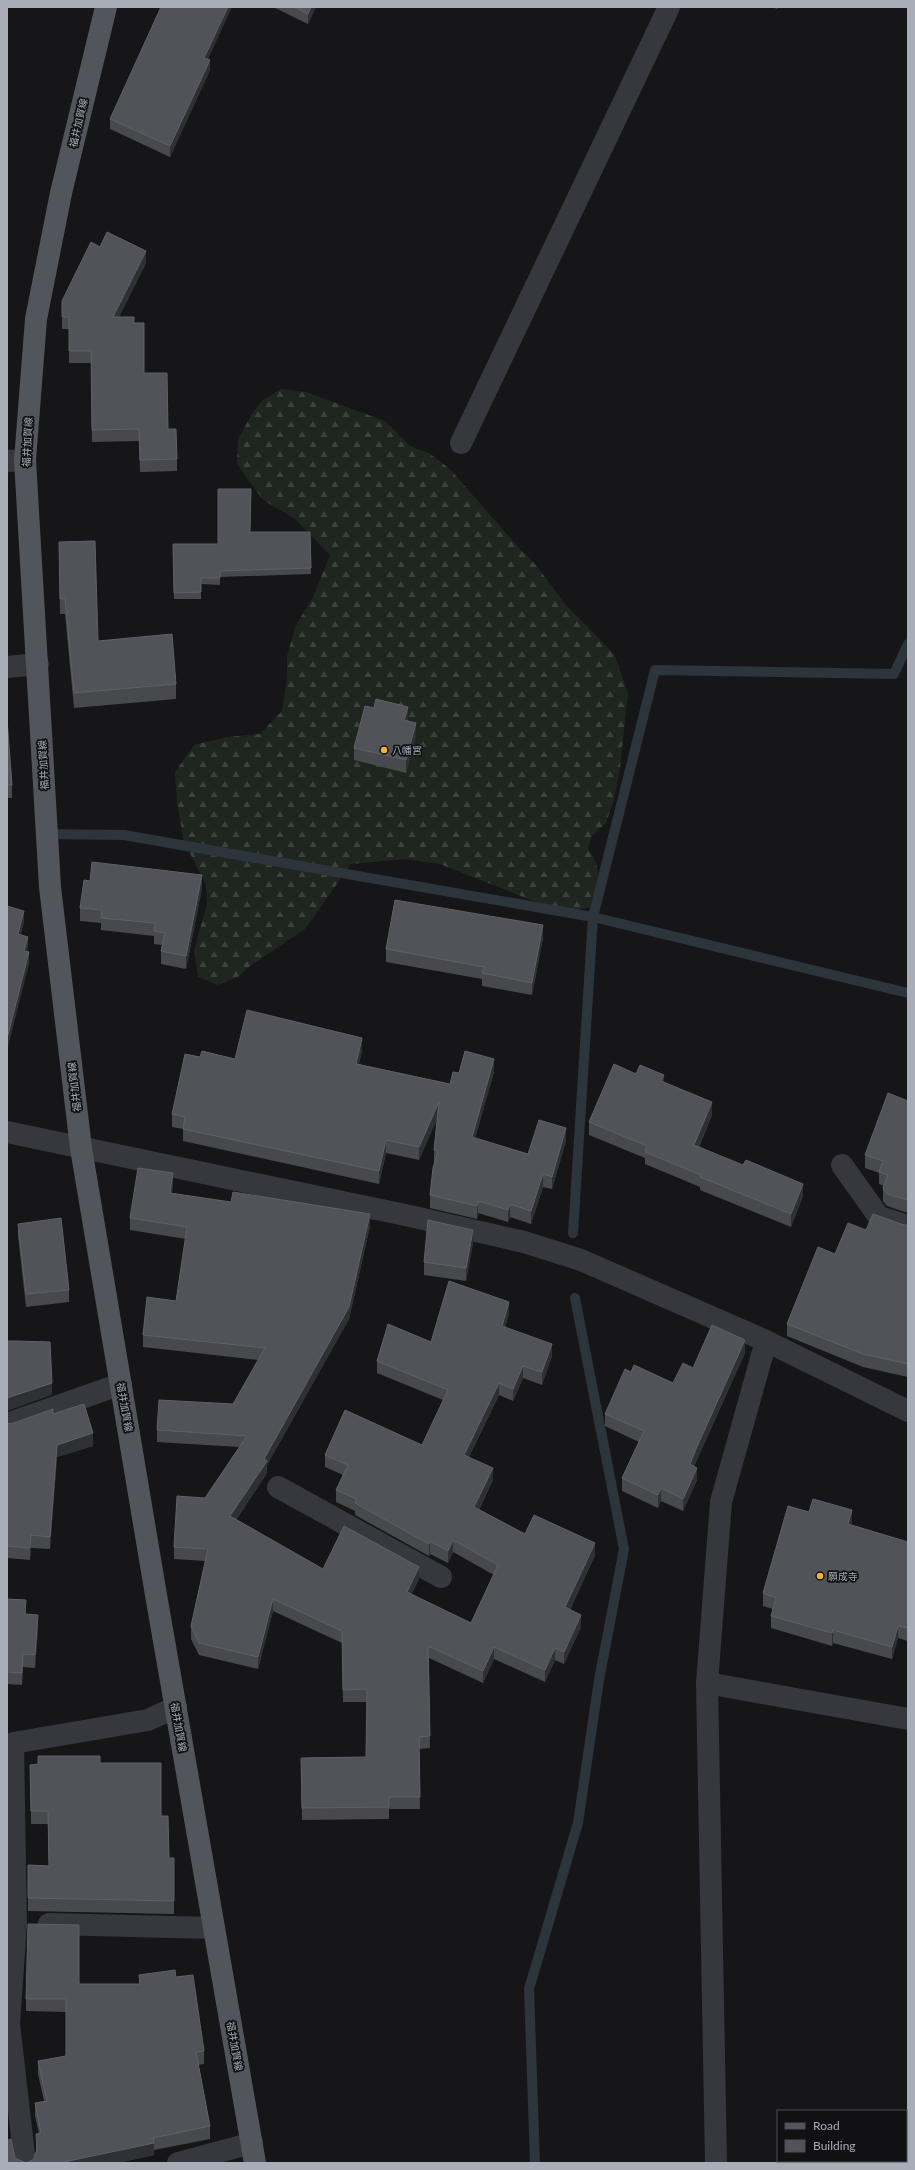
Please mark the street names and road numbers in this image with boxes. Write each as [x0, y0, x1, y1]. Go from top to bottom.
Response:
street label: 福井加賀線 [67, 97, 89, 149]
street label: 福井加賀線 [20, 417, 34, 467]
street label: 福井加賀線 [36, 740, 50, 790]
street label: 福井加賀線 [65, 1061, 83, 1113]
street label: 福井加賀線 [115, 1381, 135, 1433]
street label: 福井加賀線 [169, 1701, 189, 1753]
street label: 福井加賀線 [225, 2020, 245, 2072]

